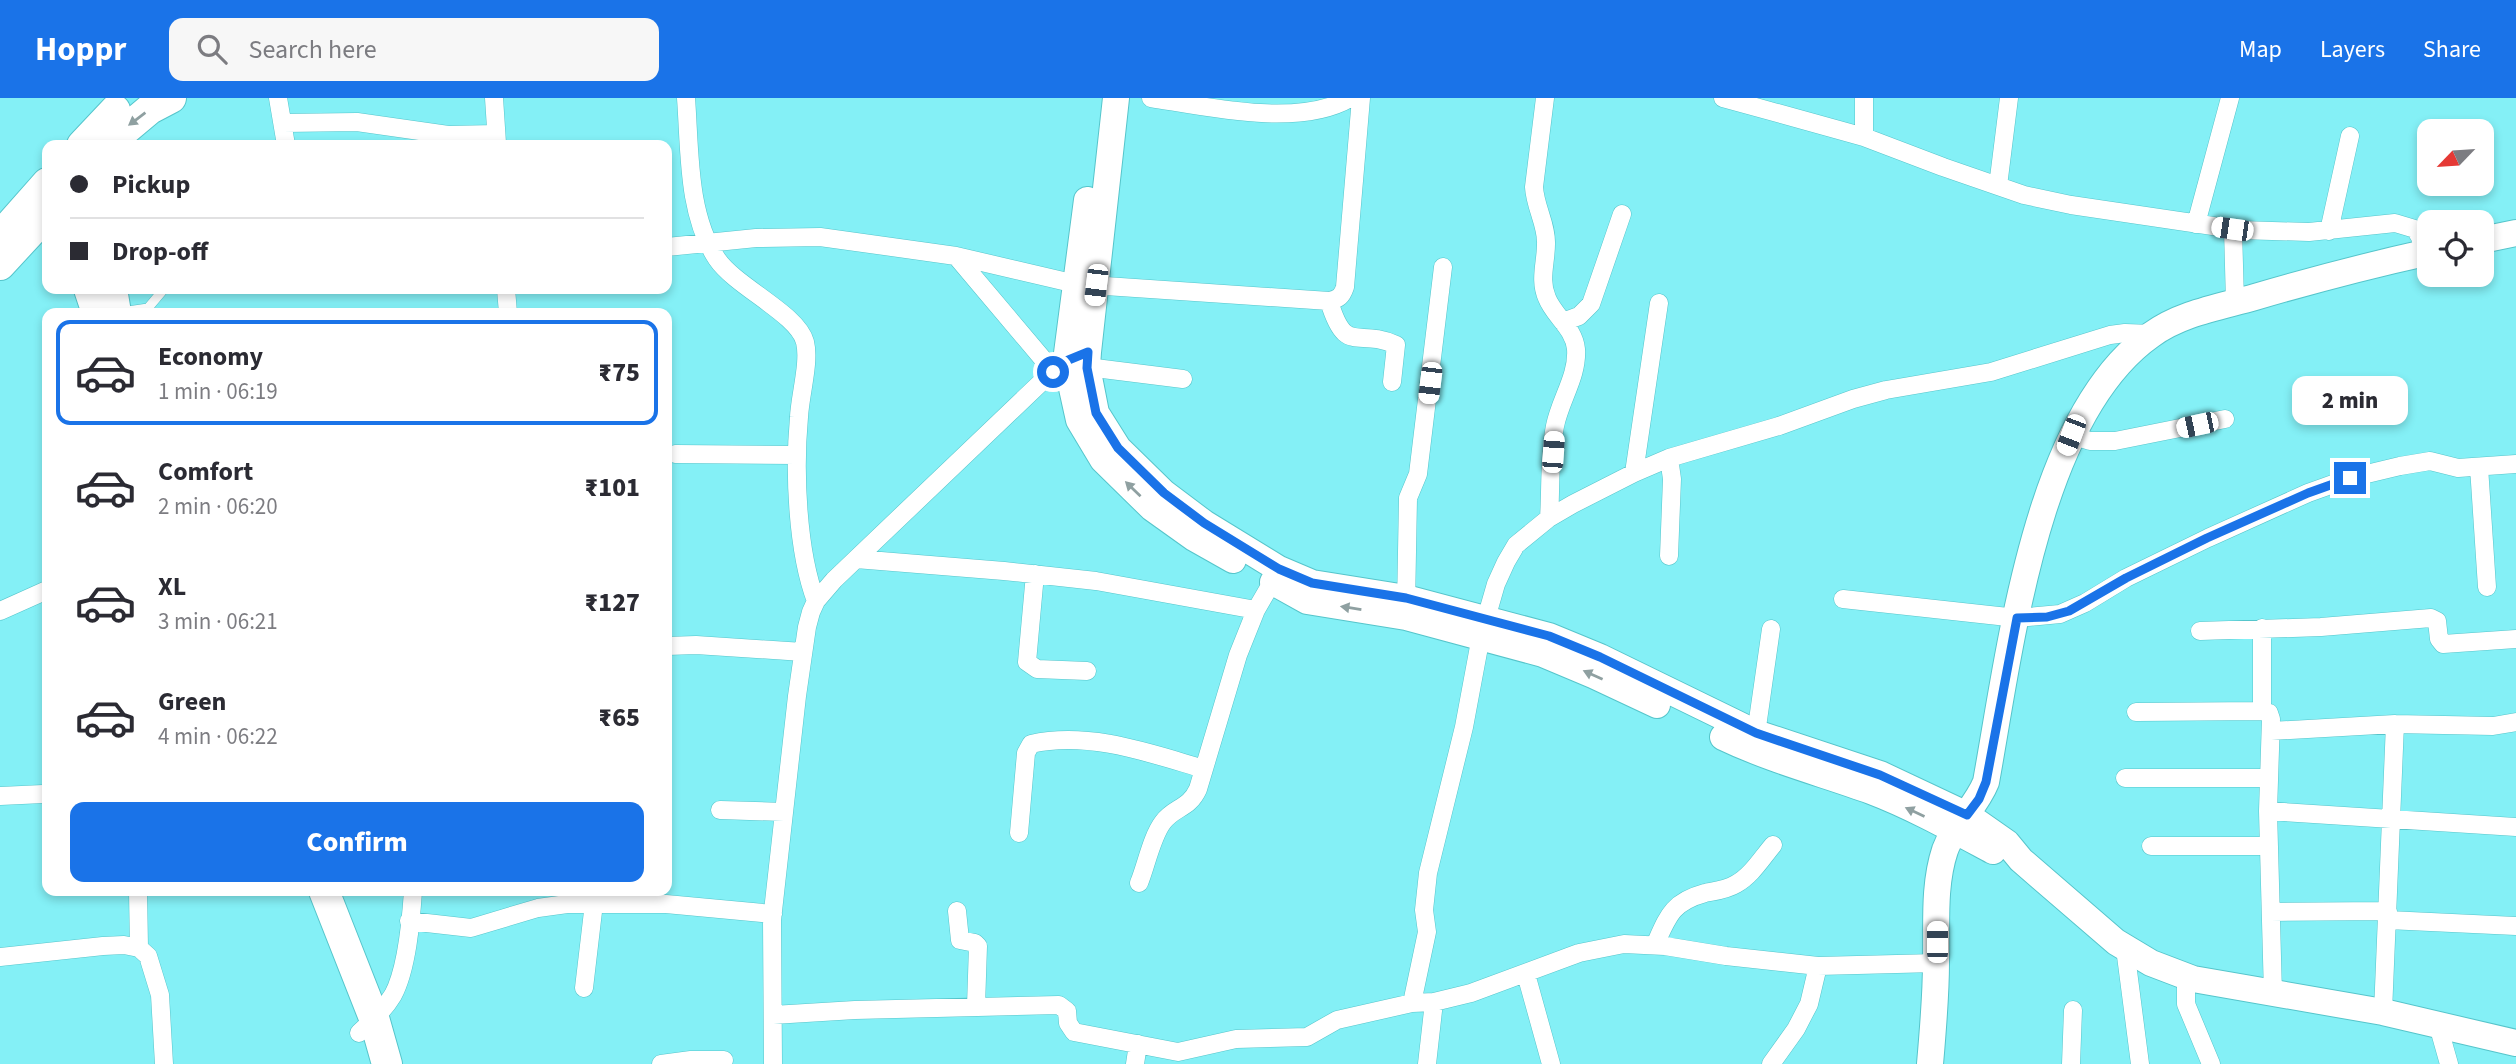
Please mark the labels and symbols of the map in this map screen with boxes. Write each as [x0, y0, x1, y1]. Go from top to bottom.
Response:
one-way arrow [128, 111, 146, 126]
north arrow [2417, 119, 2494, 196]
car [2210, 216, 2255, 242]
car [1084, 263, 1109, 307]
route start [1037, 356, 1069, 388]
car [1418, 361, 1443, 405]
callout: 2 min [2292, 376, 2408, 426]
car [2175, 410, 2220, 440]
car [2054, 412, 2089, 458]
car [1542, 430, 1565, 474]
route end [2334, 462, 2366, 494]
one-way arrow [1125, 481, 1142, 498]
one-way arrow [1340, 602, 1362, 613]
one-way arrow [1583, 669, 1603, 681]
one-way arrow [1905, 806, 1925, 817]
car [1927, 921, 1948, 963]

